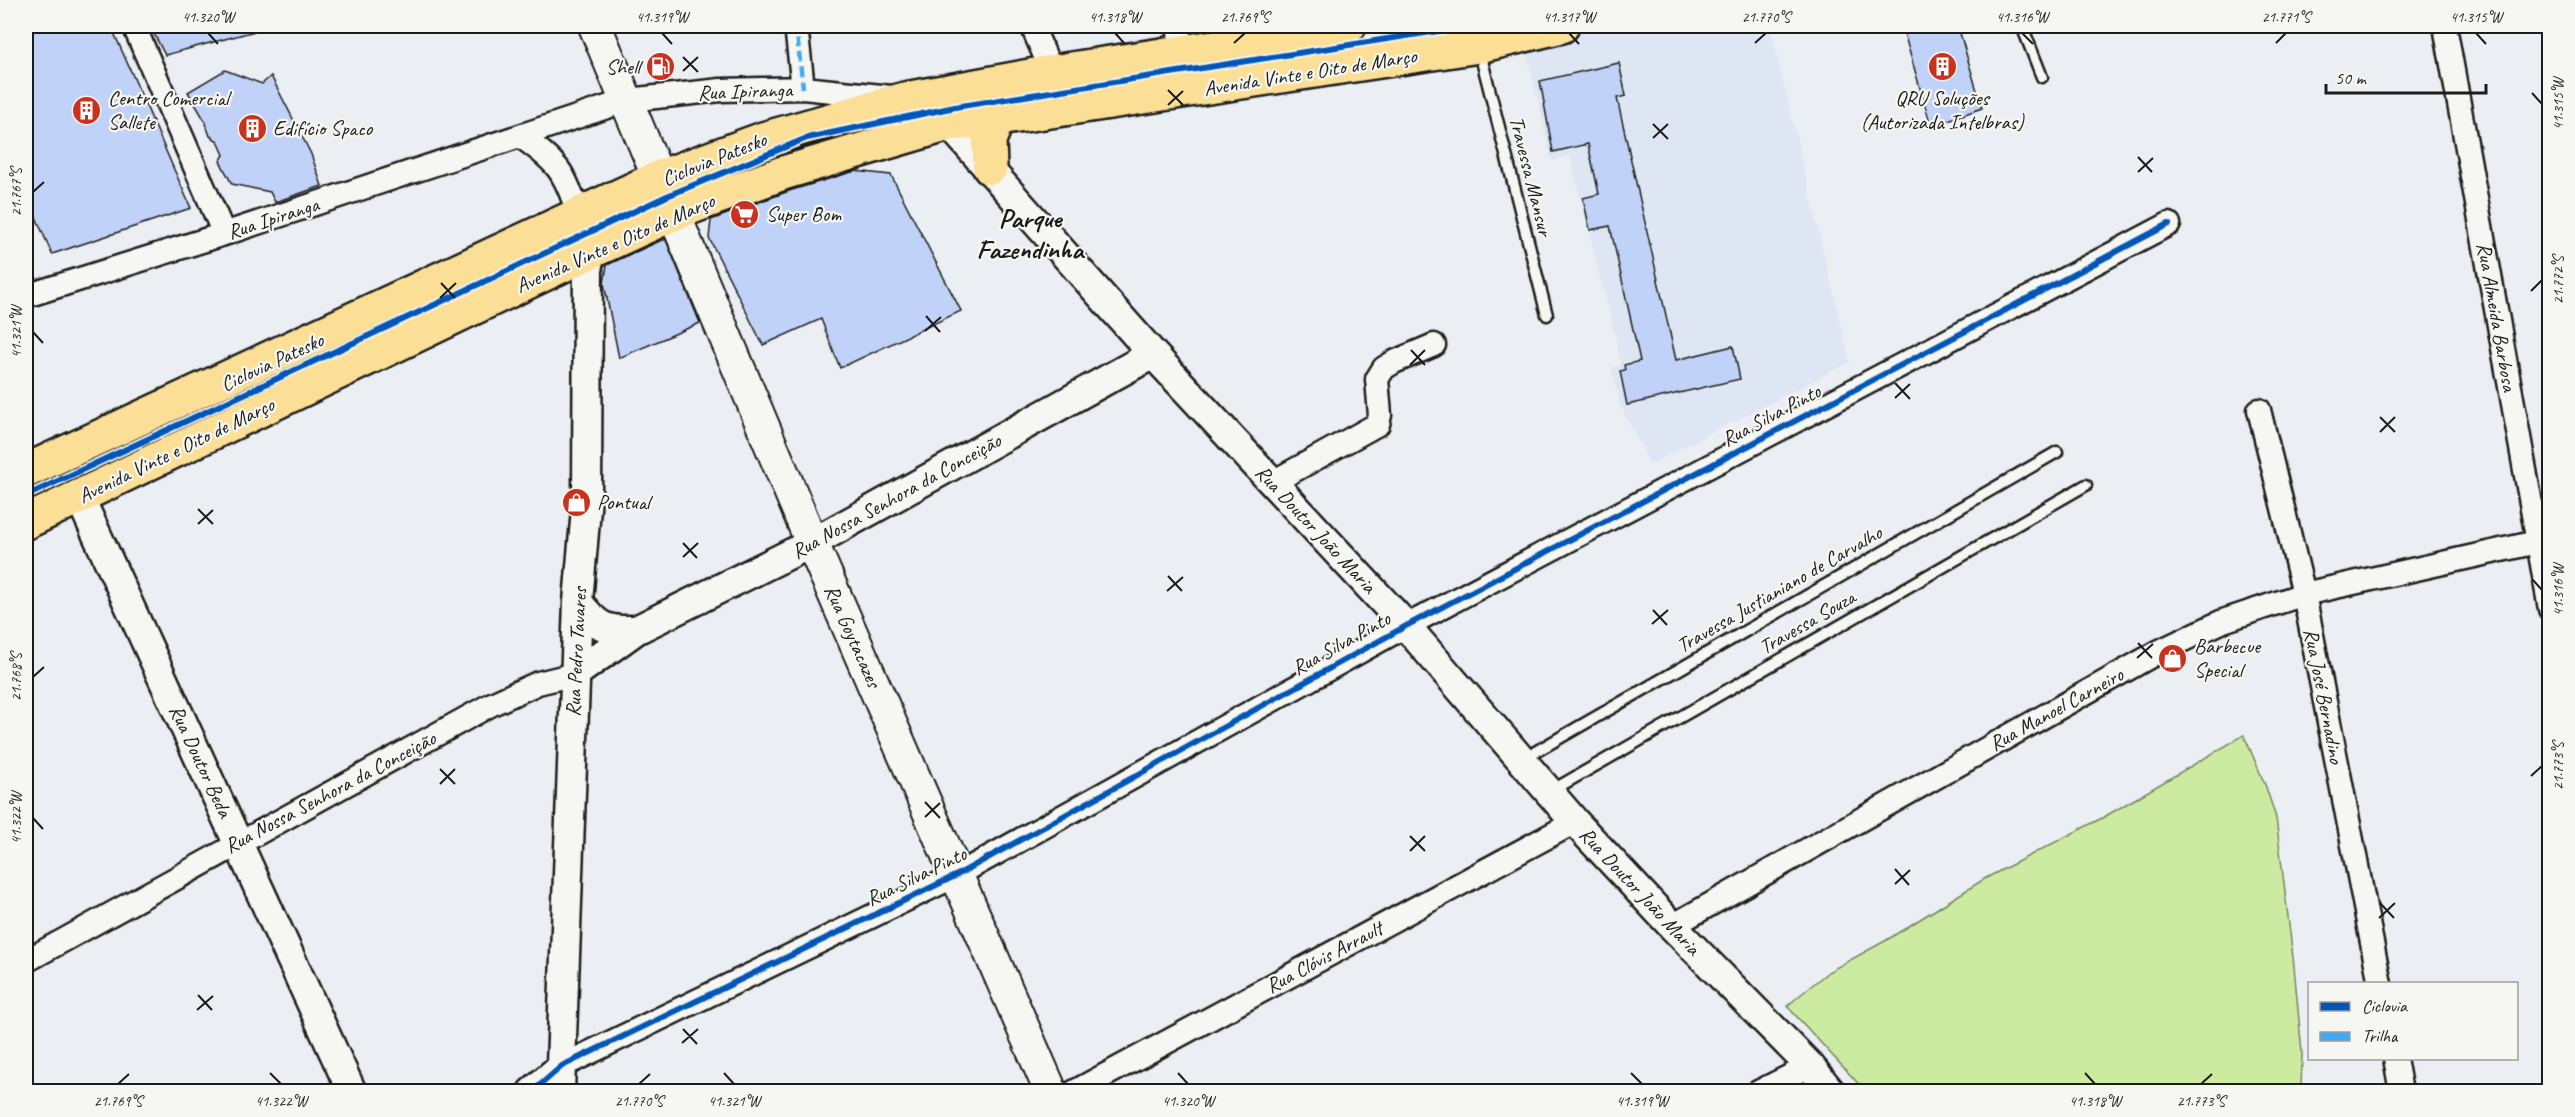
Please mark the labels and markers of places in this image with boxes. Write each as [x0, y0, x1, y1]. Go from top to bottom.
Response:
fuel station icon: Shell [645, 51, 677, 83]
building icon: QRU Soluções (Autorizada Intelbras) [1926, 51, 1958, 83]
place label: Shell [606, 54, 643, 80]
place label: Centro Comercial Sallete [108, 85, 232, 135]
place label: QRU Soluções (Autorizada Intelbras) [1860, 85, 2025, 135]
building icon: Centro Comercial Sallete [71, 94, 103, 126]
building icon: Edifício Spaco [236, 112, 268, 144]
place label: Edifício Spaco [273, 115, 374, 141]
supermarket icon: Super Bom [729, 198, 761, 230]
place label: Super Bom [766, 201, 842, 227]
shop icon: Pontual [560, 486, 592, 518]
place label: Pontual [597, 489, 653, 515]
place label: Barbecue Special [2194, 633, 2262, 683]
shop icon: Barbecue Special [2157, 642, 2189, 674]

